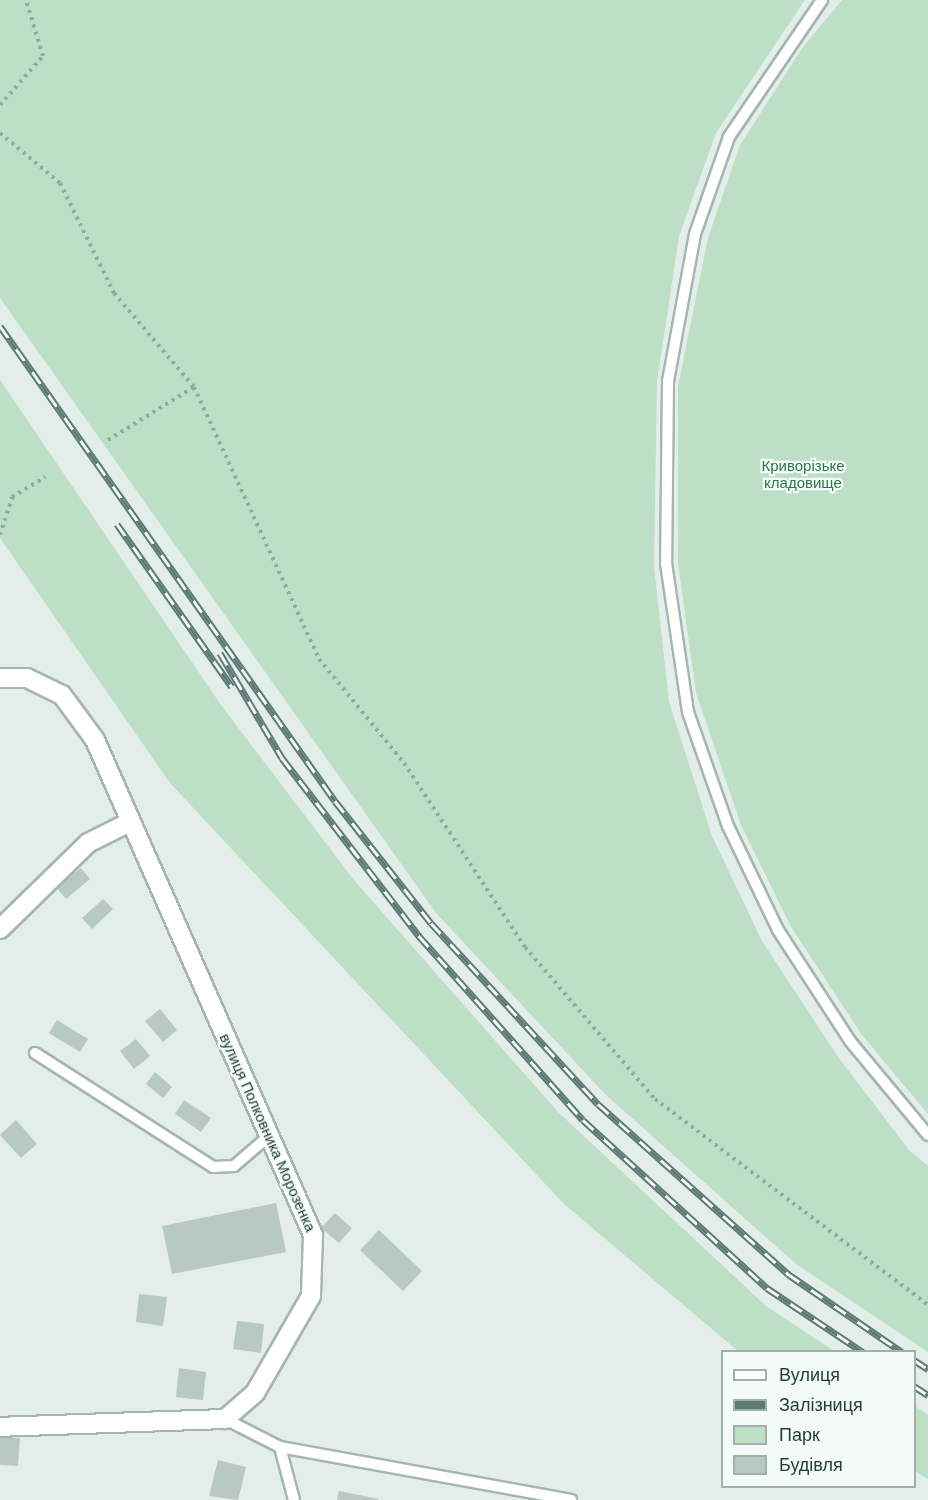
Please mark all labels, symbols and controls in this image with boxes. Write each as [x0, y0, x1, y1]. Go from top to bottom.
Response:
park label: Криворізьке кладовище [761, 457, 845, 492]
street label: вулиця Полковника Морозенка [215, 1031, 319, 1235]
legend [721, 1350, 916, 1488]
text: Вулиця [779, 1363, 840, 1387]
text: Залізниця [779, 1393, 863, 1417]
text: Парк [779, 1423, 820, 1447]
text: Будівля [779, 1453, 843, 1477]

